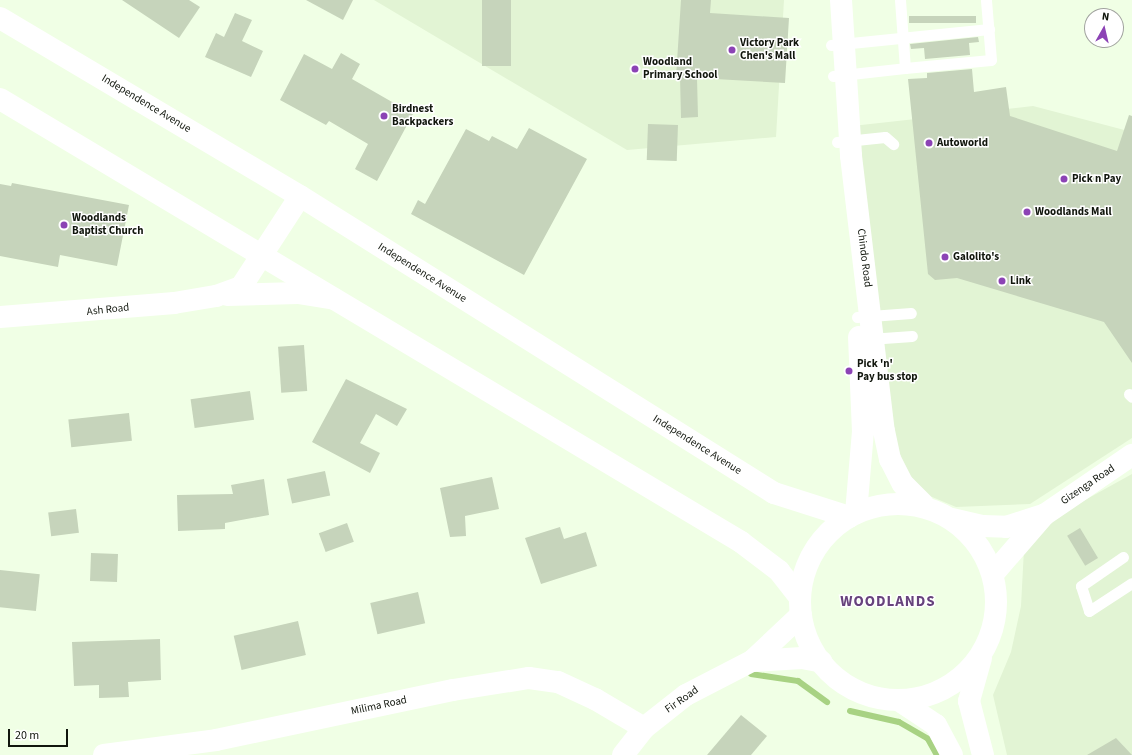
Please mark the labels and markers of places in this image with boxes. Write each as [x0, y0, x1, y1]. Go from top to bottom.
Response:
place label: Victory Park Chen's Mall [740, 37, 799, 63]
marker: Victory Park Chen's Mall [727, 45, 737, 55]
place label: Woodland Primary School [643, 56, 717, 82]
marker: Woodland Primary School [630, 64, 640, 74]
place label: Birdnest Backpackers [392, 103, 453, 129]
marker: Birdnest Backpackers [379, 111, 389, 121]
place label: Autoworld [937, 136, 988, 150]
marker: Autoworld [924, 138, 934, 148]
place label: Pick n Pay [1072, 172, 1121, 186]
marker: Pick n Pay [1059, 174, 1069, 184]
place label: Woodlands Mall [1035, 205, 1112, 219]
marker: Woodlands Mall [1022, 207, 1032, 217]
place label: Woodlands Baptist Church [72, 212, 143, 238]
marker: Woodlands Baptist Church [59, 220, 69, 230]
place label: Galolito's [953, 250, 999, 264]
marker: Galolito's [940, 252, 950, 262]
place label: Link [1010, 274, 1031, 288]
marker: Link [997, 276, 1007, 286]
place label: Pick 'n' Pay bus stop [857, 358, 918, 384]
marker: Pick 'n' Pay bus stop [844, 366, 854, 376]

